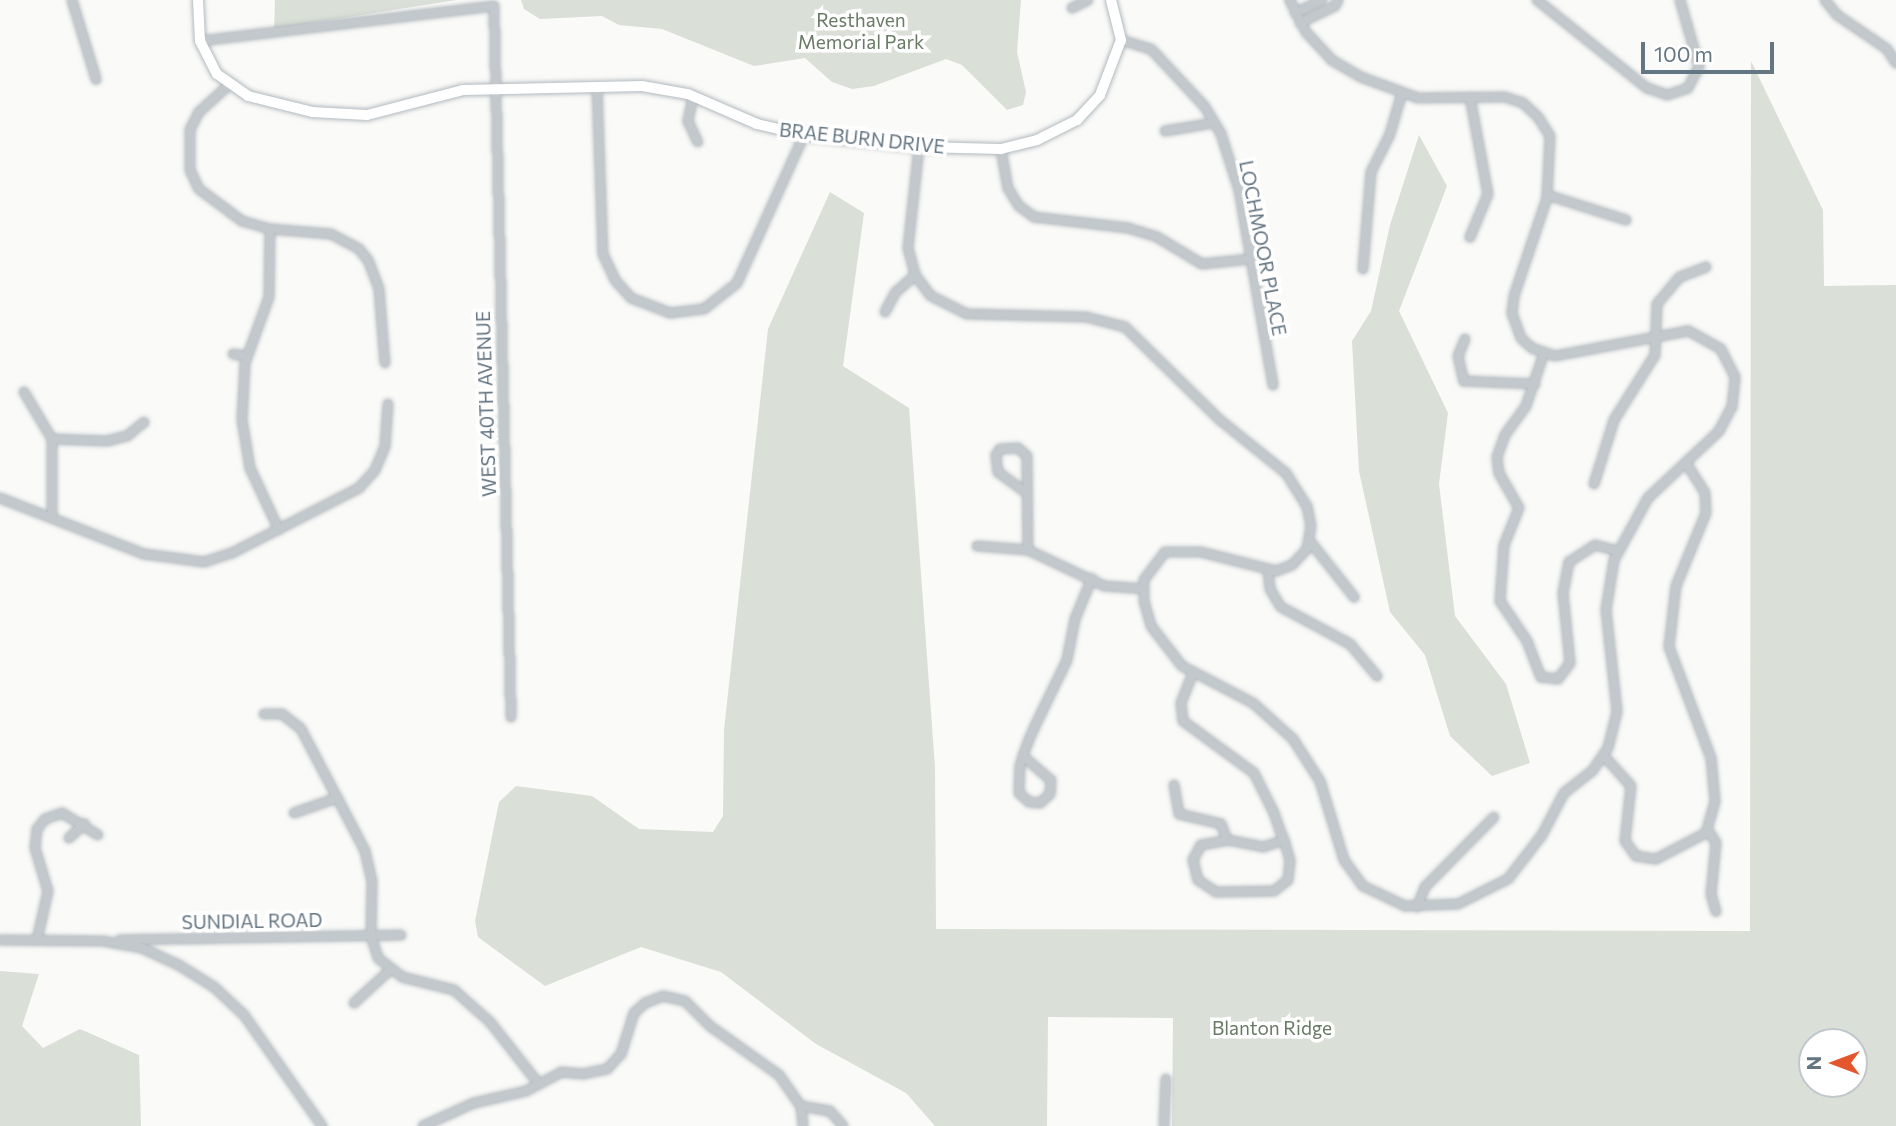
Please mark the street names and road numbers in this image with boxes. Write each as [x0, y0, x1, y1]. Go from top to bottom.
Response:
street label: BRAE BURN DRIVE [778, 118, 946, 158]
street label: LOCHMOOR PLACE [1235, 158, 1291, 338]
street label: WEST 40TH AVENUE [471, 311, 501, 497]
street label: SUNDIAL ROAD [181, 908, 323, 934]

